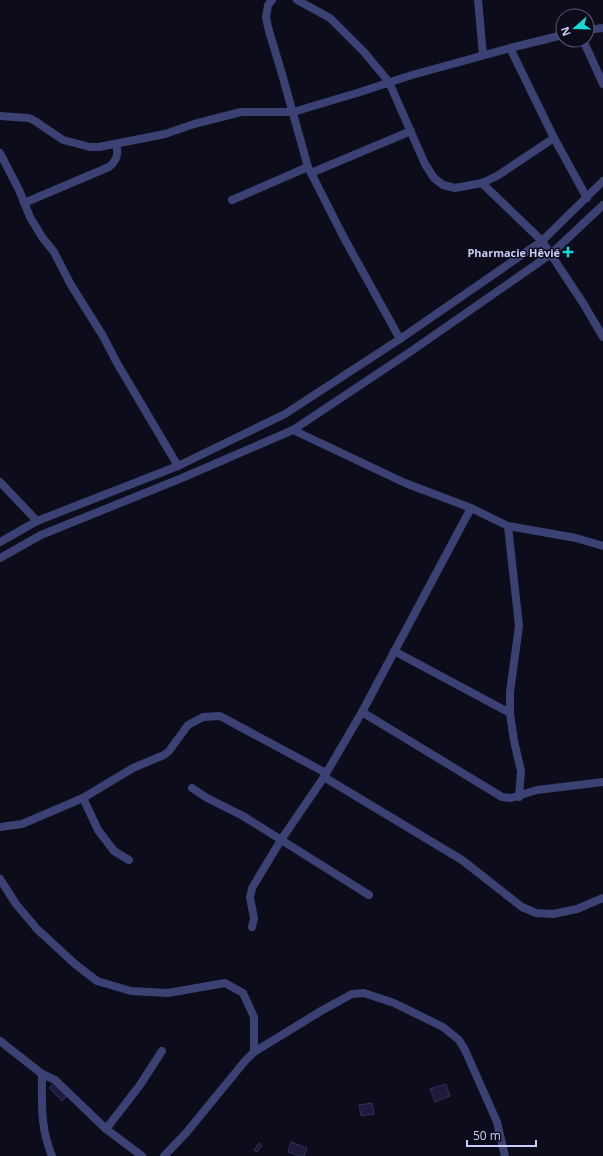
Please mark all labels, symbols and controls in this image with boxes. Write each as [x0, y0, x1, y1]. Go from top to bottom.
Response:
north arrow [555, 8, 595, 48]
text: N [557, 25, 574, 38]
place label: Pharmacie Hêvié [467, 245, 560, 260]
marker: Pharmacie Hêvié [563, 247, 573, 257]
scale bar [467, 1122, 536, 1148]
text: 50 m [473, 1127, 501, 1144]

